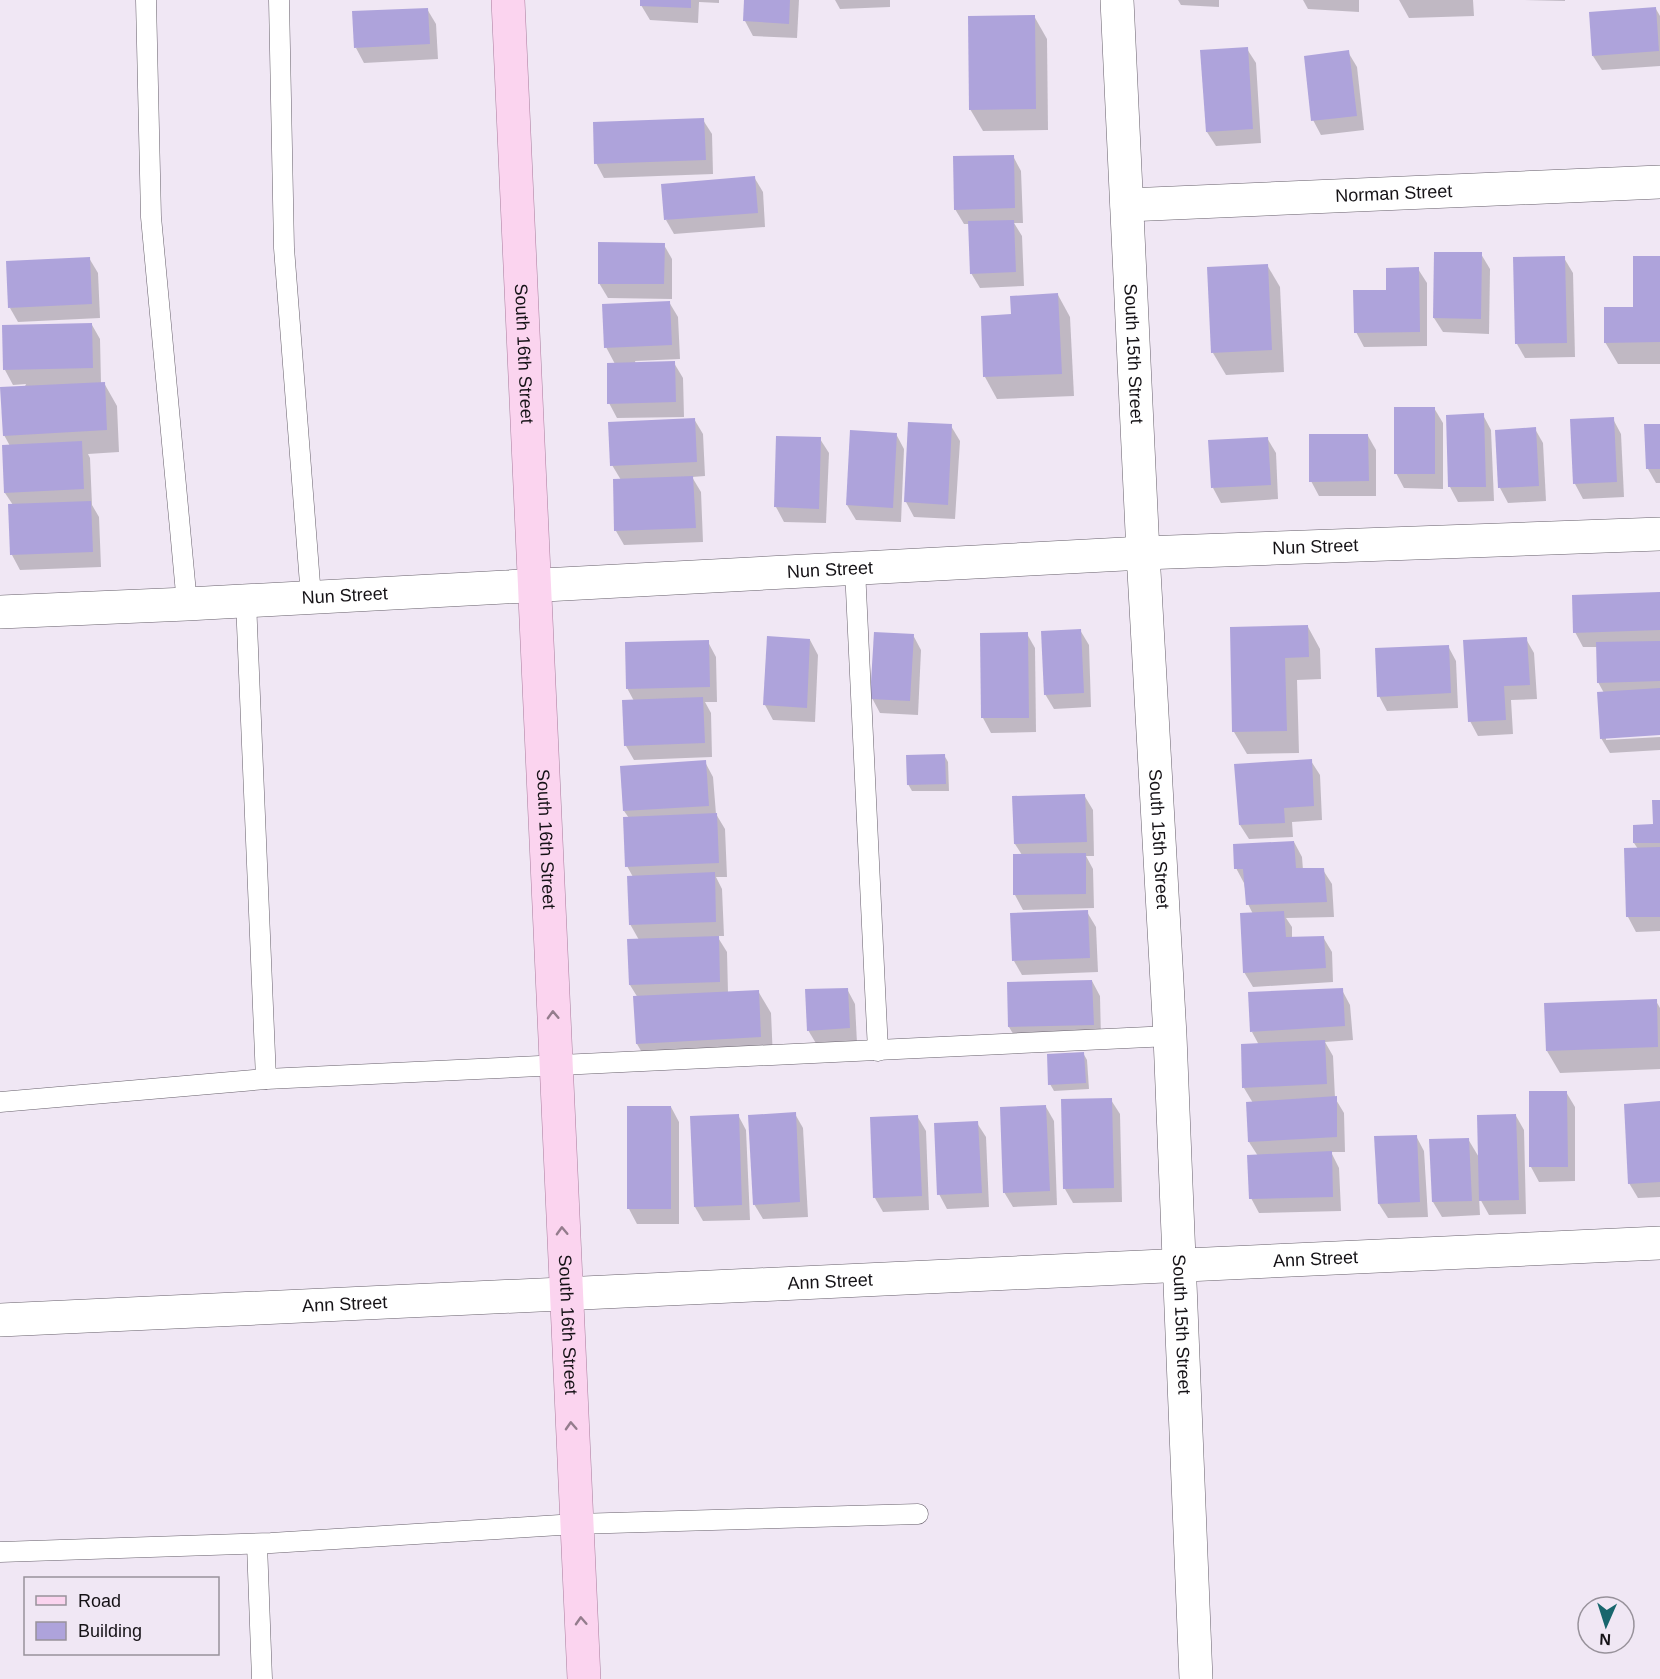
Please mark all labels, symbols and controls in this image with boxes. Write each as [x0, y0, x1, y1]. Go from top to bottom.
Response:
street label: Norman Street [1335, 181, 1453, 206]
street label: South 16th Street [511, 283, 537, 424]
street label: South 15th Street [1120, 283, 1147, 424]
street label: Nun Street [1272, 535, 1359, 558]
street label: Nun Street [786, 557, 873, 582]
street label: Nun Street [301, 583, 388, 608]
street label: South 15th Street [1145, 768, 1173, 910]
street label: South 16th Street [533, 769, 559, 910]
one-way arrow [546, 1011, 559, 1020]
one-way arrow [556, 1227, 569, 1236]
street label: Ann Street [1273, 1247, 1359, 1271]
street label: South 16th Street [555, 1254, 581, 1395]
street label: South 15th Street [1169, 1254, 1194, 1395]
street label: Ann Street [787, 1270, 873, 1293]
street label: Ann Street [302, 1292, 388, 1316]
one-way arrow [565, 1421, 578, 1430]
legend [24, 1577, 219, 1655]
text: Road [78, 1591, 121, 1611]
north arrow [1576, 1595, 1636, 1655]
one-way arrow [574, 1616, 587, 1625]
text: Building [78, 1621, 142, 1641]
text: N [1599, 1631, 1611, 1648]

